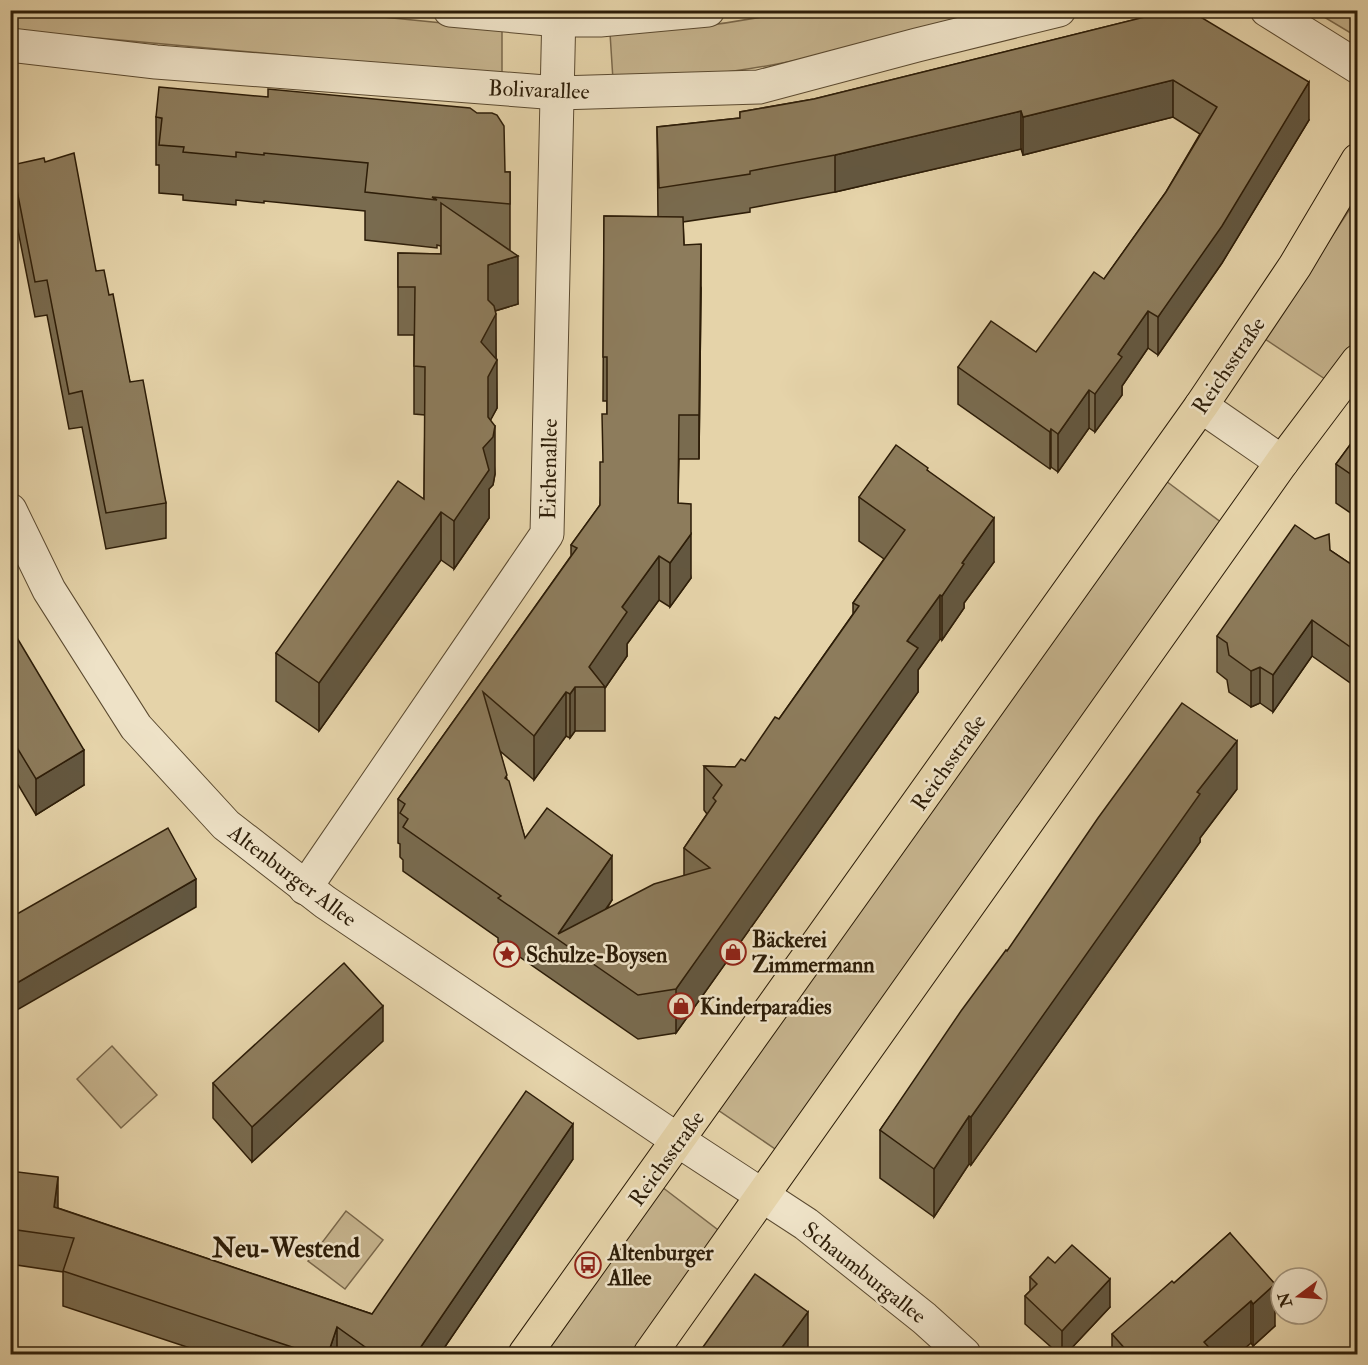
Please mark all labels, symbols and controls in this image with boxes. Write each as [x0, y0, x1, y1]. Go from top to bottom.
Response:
street label: Bolivarallee [488, 74, 590, 106]
street label: Reichsstraße [1186, 312, 1272, 420]
street label: Eichenallee [534, 418, 564, 520]
street label: Reichsstraße [905, 709, 992, 816]
street label: Altenburger Allee [222, 818, 362, 933]
place label: Bäckerei Zimmermann [752, 926, 875, 979]
shop icon: Bäckerei Zimmermann [718, 937, 748, 967]
place icon: Schulze-Boysen [492, 939, 522, 969]
place label: Schulze-Boysen [526, 941, 668, 970]
shop icon: Kinderparadies [666, 991, 696, 1021]
place label: Kinderparadies [700, 993, 832, 1022]
street label: Reichsstraße [623, 1105, 711, 1212]
street label: Schaumburgallee [797, 1216, 932, 1330]
district label: Neu-Westend [211, 1233, 360, 1265]
place label: Altenburger Allee [607, 1239, 714, 1292]
bus stop icon: Altenburger Allee [573, 1250, 603, 1280]
north arrow [1269, 1266, 1329, 1326]
text: N [1274, 1290, 1297, 1310]

